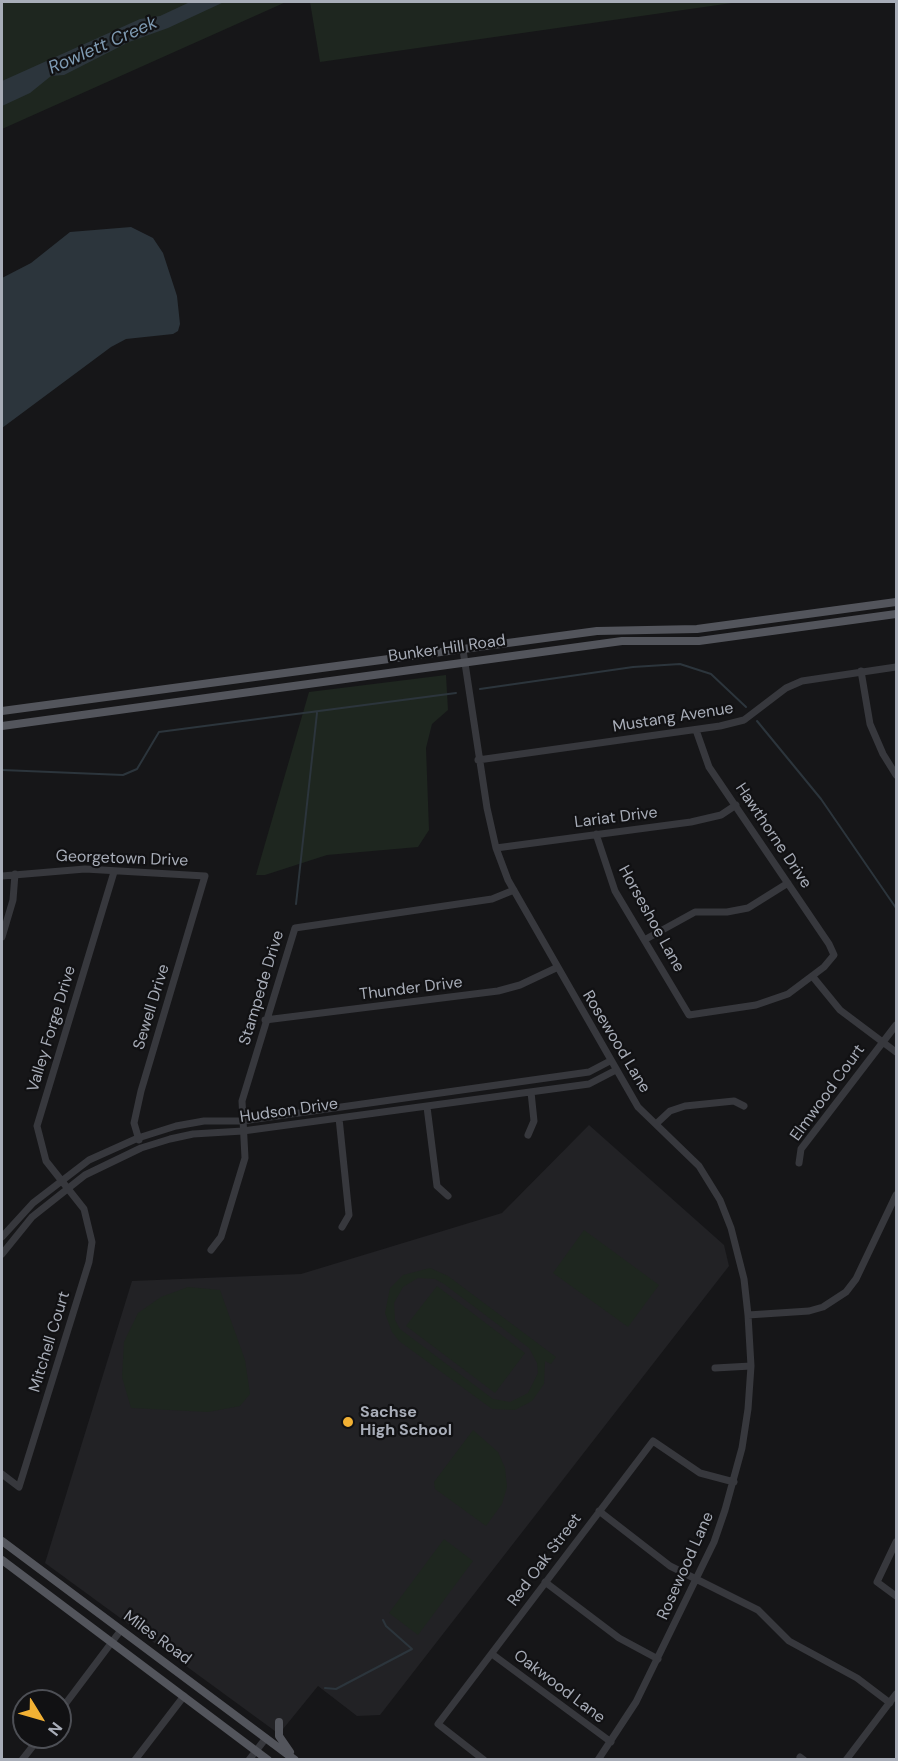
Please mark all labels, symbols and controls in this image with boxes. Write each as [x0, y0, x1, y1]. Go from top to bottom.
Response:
water label: Rowlett Creek [45, 12, 161, 80]
street label: Bunker Hill Road [387, 631, 507, 667]
street label: Mustang Avenue [611, 699, 735, 737]
street label: Hawthorne Drive [731, 780, 815, 892]
street label: Lariat Drive [573, 803, 659, 833]
street label: Georgetown Drive [55, 847, 189, 871]
street label: Horseshoe Lane [614, 862, 688, 976]
street label: Stampede Drive [235, 928, 289, 1048]
street label: Sewell Drive [130, 962, 174, 1052]
street label: Valley Forge Drive [24, 964, 80, 1094]
street label: Thunder Drive [358, 973, 464, 1005]
street label: Rosewood Lane [578, 987, 654, 1097]
street label: Elmwood Court [787, 1041, 869, 1145]
street label: Hudson Drive [239, 1095, 339, 1127]
street label: Mitchell Court [26, 1289, 74, 1395]
place label: Sachse High School [360, 1403, 452, 1441]
marker: Sachse High School [341, 1415, 355, 1429]
street label: Rosewood Lane [654, 1509, 718, 1623]
street label: Red Oak Street [504, 1510, 586, 1610]
street label: Miles Road [119, 1607, 195, 1669]
street label: Oakwood Lane [509, 1646, 609, 1728]
north arrow [12, 1689, 72, 1749]
text: N [43, 1718, 67, 1740]

